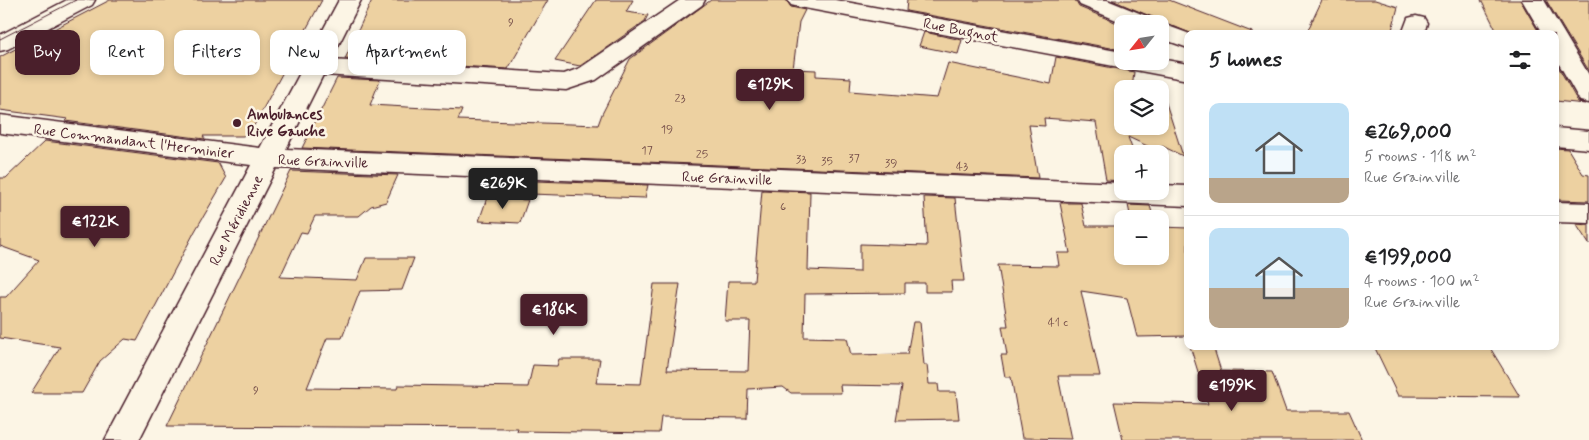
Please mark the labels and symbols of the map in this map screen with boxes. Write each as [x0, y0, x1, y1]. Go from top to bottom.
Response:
street label: Rue Bugnot [921, 14, 1000, 49]
house number: 9 [508, 15, 514, 31]
north arrow [1114, 15, 1169, 70]
pin: €129K [735, 68, 805, 111]
house number: 23 [675, 91, 685, 107]
place label: Ambulances Rive Gauche [247, 105, 326, 142]
marker: Ambulances Rive Gauche [231, 117, 243, 129]
street label: Rue Commandant l'Herminier [33, 120, 236, 164]
house number: 19 [661, 122, 673, 138]
house number: 17 [641, 143, 653, 159]
house number: 25 [696, 147, 708, 163]
street label: Rue Grainville [277, 150, 368, 174]
house number: 37 [848, 151, 860, 167]
house number: 33 [796, 152, 806, 168]
house number: 35 [821, 154, 833, 170]
house number: 39 [885, 156, 897, 172]
house number: 43 [956, 159, 968, 175]
street label: Rue Grainville [681, 167, 772, 191]
pin: €269K [468, 168, 538, 210]
street label: Rue Méridienne [205, 171, 268, 269]
house number: 6 [780, 199, 786, 215]
pin: €122K [60, 206, 130, 248]
pin: €186K [519, 294, 589, 336]
house number: 41 c [1048, 315, 1068, 331]
pin: €199K [1197, 370, 1267, 412]
house number: 9 [253, 383, 259, 399]

